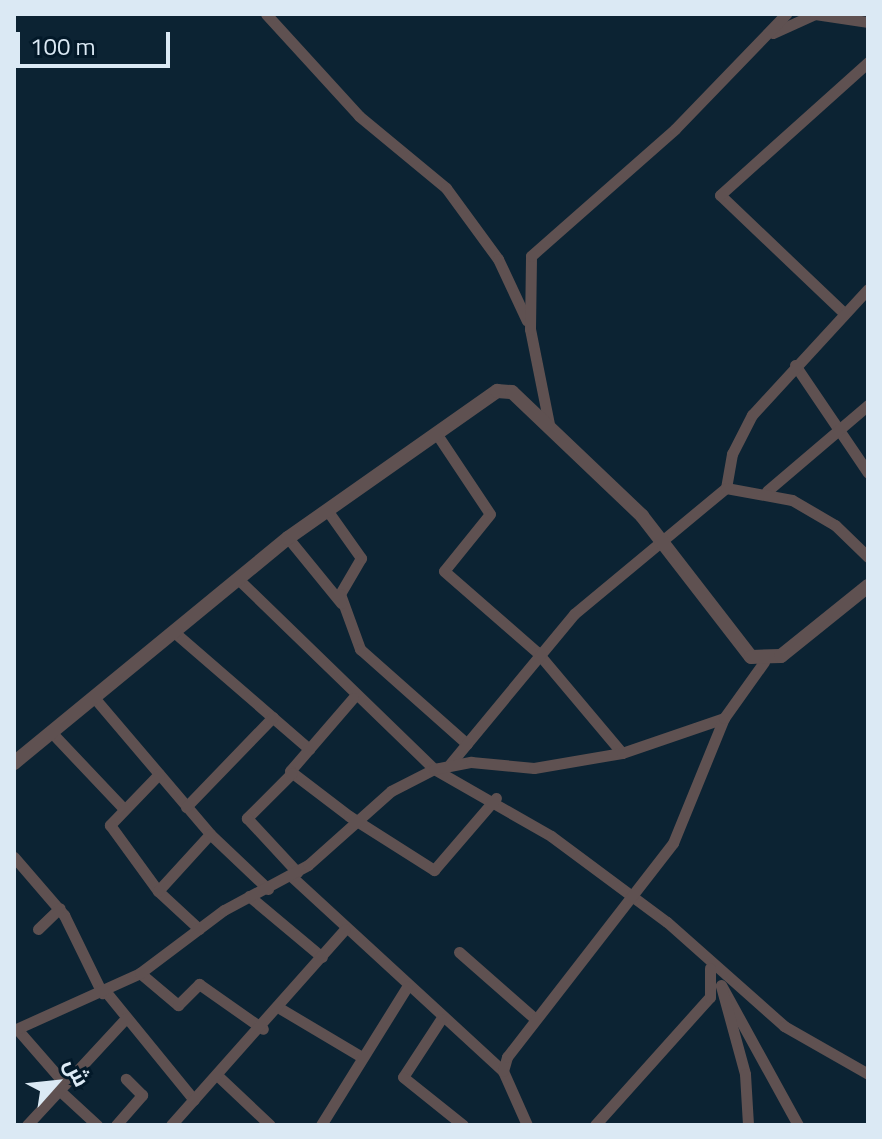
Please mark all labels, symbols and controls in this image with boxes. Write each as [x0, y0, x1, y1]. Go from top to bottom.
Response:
scale bar [20, 16, 174, 66]
text: 100 m [30, 28, 96, 64]
north arrow [16, 1043, 96, 1123]
text: ش [56, 1052, 99, 1092]

